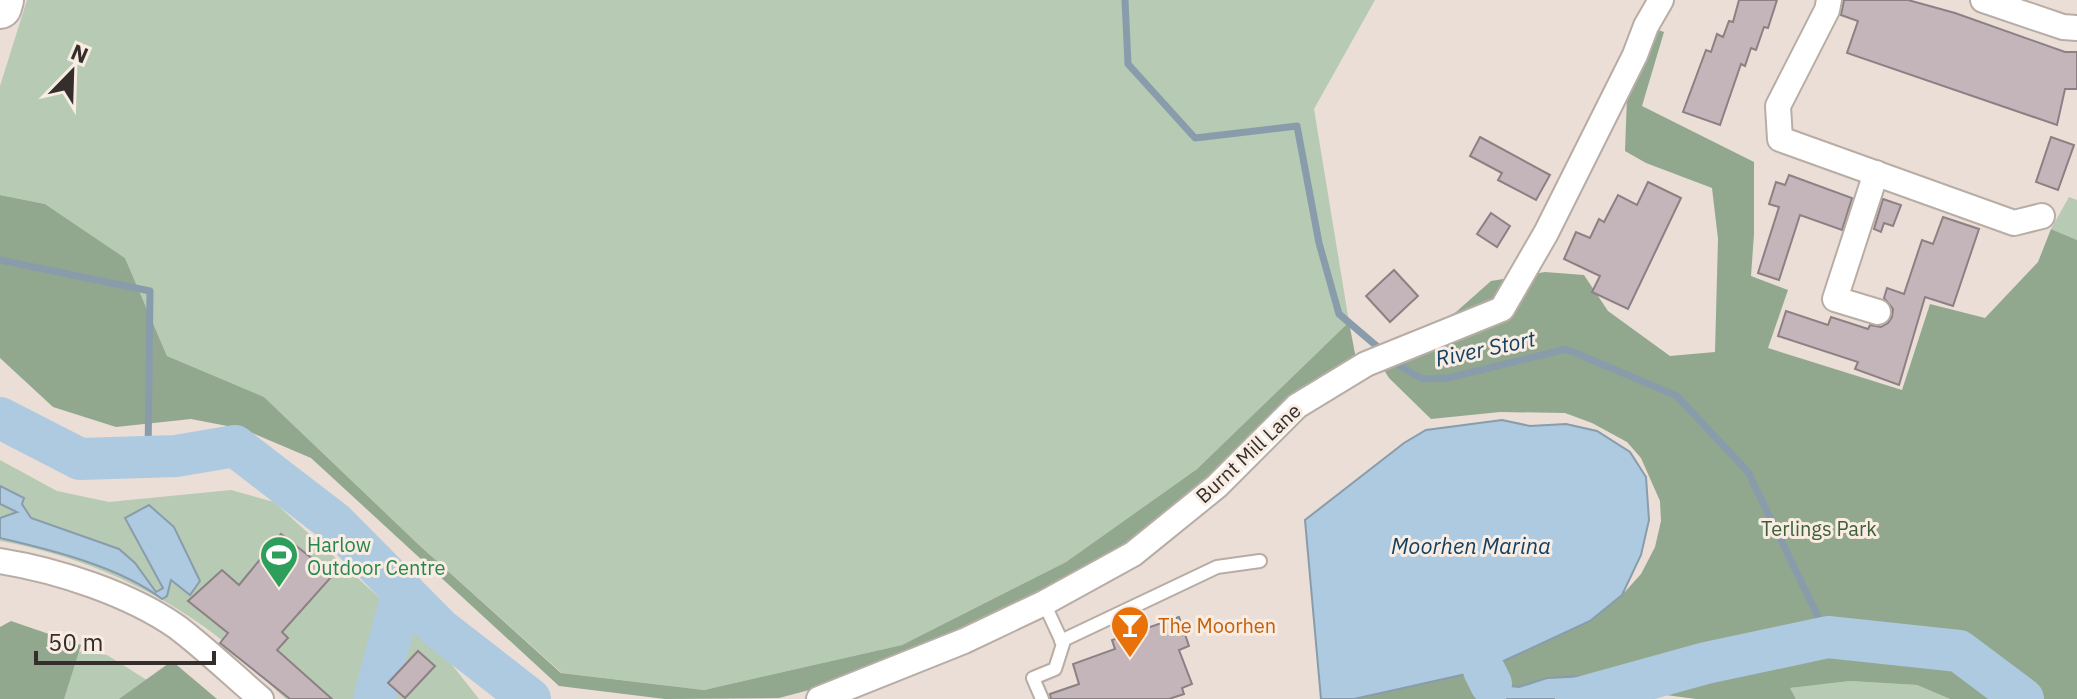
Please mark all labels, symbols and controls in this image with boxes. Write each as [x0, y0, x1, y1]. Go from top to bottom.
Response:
north arrow [32, 32, 112, 112]
text: N [67, 37, 93, 70]
water label: River Stort [1432, 323, 1539, 373]
street label: Burnt Mill Lane [1190, 397, 1306, 509]
park label: Terlings Park [1761, 515, 1877, 542]
place label: Harlow Outdoor Centre [307, 531, 446, 581]
water label: Moorhen Marina [1391, 531, 1551, 560]
sports icon: Harlow Outdoor Centre [258, 534, 300, 589]
bar icon: The Moorhen [1109, 604, 1151, 659]
place label: The Moorhen [1158, 612, 1276, 639]
scale bar [36, 615, 214, 665]
text: 50 m [48, 626, 103, 658]

